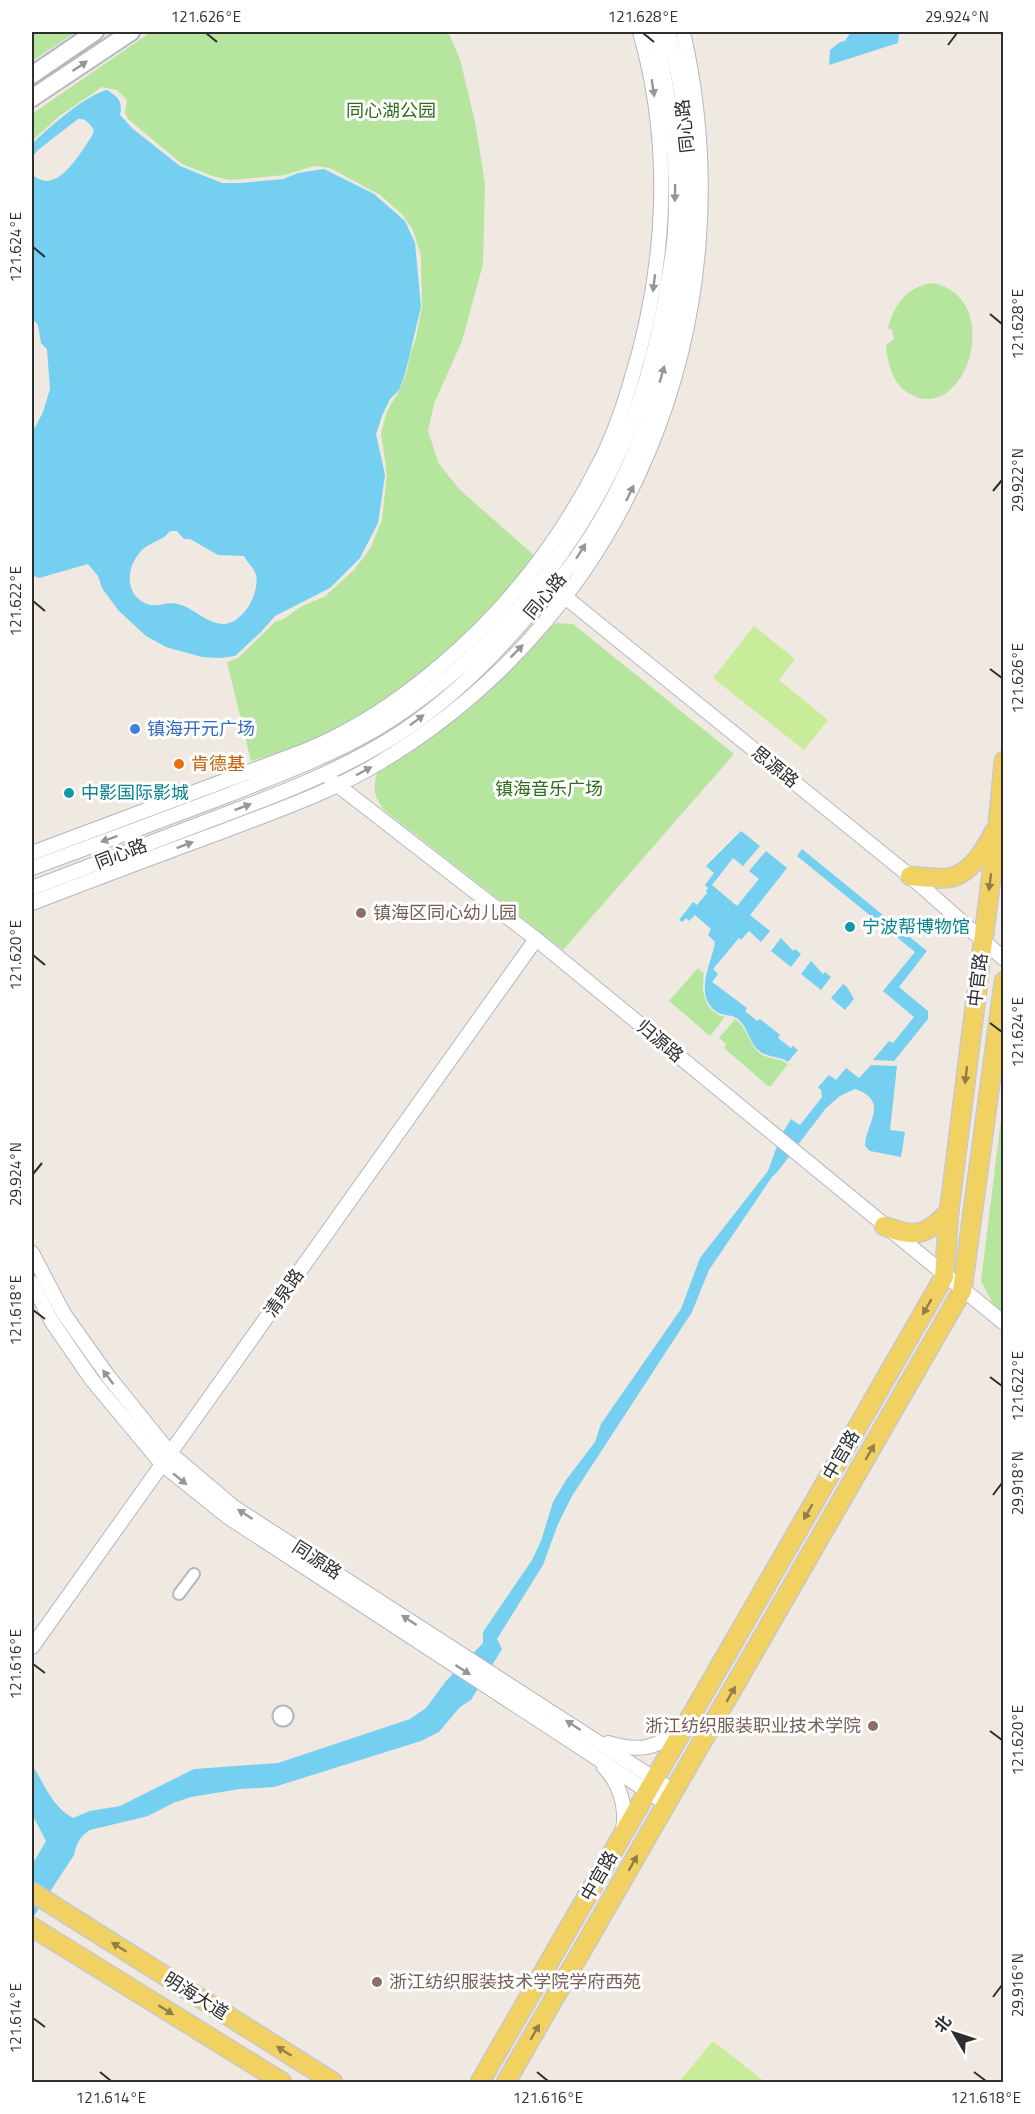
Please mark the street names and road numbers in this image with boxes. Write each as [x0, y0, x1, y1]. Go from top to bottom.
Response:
street label: 同心路 [668, 98, 701, 154]
street label: 同心路 [517, 566, 572, 625]
street label: 思源路 [746, 739, 805, 794]
street label: 同心路 [91, 831, 151, 876]
street label: 中官路 [961, 951, 994, 1008]
street label: 归源路 [631, 1013, 690, 1068]
street label: 清泉路 [257, 1263, 310, 1323]
street label: 中官路 [815, 1425, 866, 1485]
street label: 同源路 [287, 1534, 347, 1586]
street label: 中官路 [573, 1846, 624, 1906]
street label: 明海大道 [159, 1965, 234, 2026]

